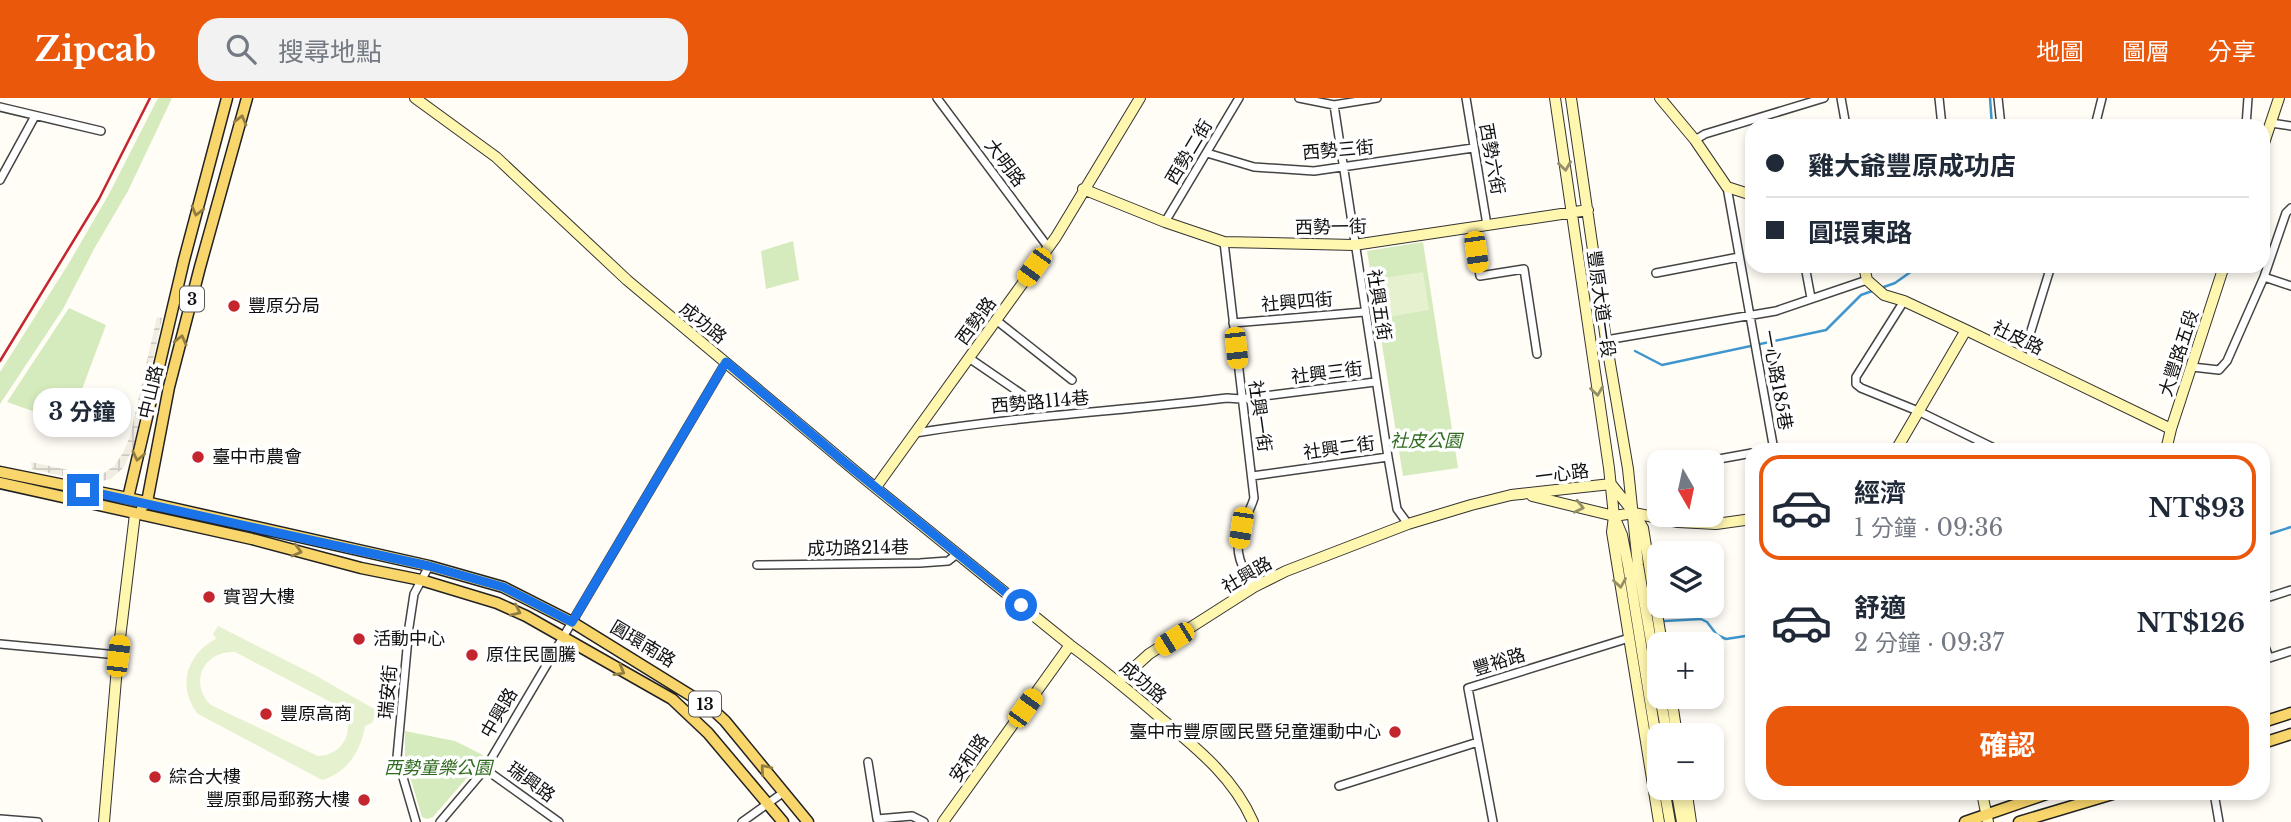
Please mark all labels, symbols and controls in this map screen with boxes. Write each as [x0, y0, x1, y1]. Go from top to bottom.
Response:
search box [198, 18, 688, 81]
text: Zipcab [35, 29, 156, 70]
icon: search [222, 30, 260, 68]
text: 搜尋地點 [278, 36, 382, 68]
text: 地圖 [2036, 37, 2084, 66]
text: 圖層 [2122, 37, 2170, 66]
text: 分享 [2208, 37, 2256, 66]
one-way arrow [233, 115, 247, 127]
street label: 西勢二街 [1161, 115, 1217, 189]
street label: 西勢六街 [1475, 122, 1509, 196]
street label: 大明路 [980, 135, 1030, 191]
street label: 西勢三街 [1301, 136, 1375, 164]
text: 雞大爺豐原成功店 [1808, 150, 2016, 182]
one-way arrow [1557, 160, 1572, 171]
one-way arrow [190, 205, 205, 217]
street label: 西勢一街 [1295, 215, 1367, 239]
text: 圓環東路 [1808, 217, 1912, 249]
car [1463, 230, 1490, 274]
car [1014, 244, 1055, 290]
street label: 豐原大道一段 [1583, 249, 1619, 359]
street label: 社興五街 [1363, 268, 1395, 342]
road number: 3 [180, 286, 204, 312]
street label: 社興四街 [1260, 288, 1334, 316]
street label: 西勢路 [951, 293, 1001, 349]
place label: 豐原分局 [248, 295, 320, 317]
street label: 成功路 [675, 297, 731, 349]
marker: 豐原分局 [226, 298, 242, 314]
street label: 大豐路五段 [2155, 307, 2203, 399]
street label: 社皮路 [1989, 316, 2047, 360]
car [1224, 326, 1249, 370]
street label: 一心路185巷 [1757, 328, 1797, 432]
one-way arrow [173, 334, 187, 346]
street label: 社興三街 [1290, 358, 1364, 388]
street label: 中山路 [134, 363, 168, 421]
street label: 社興一街 [1244, 379, 1276, 453]
one-way arrow [1589, 385, 1604, 397]
street label: 西勢路114巷 [990, 387, 1090, 417]
callout: 3 分鐘 [34, 388, 132, 438]
text: 3 分鐘 [49, 398, 115, 426]
park label: 社皮公園 [1390, 430, 1465, 452]
street label: 社興二街 [1302, 432, 1376, 464]
place label: 臺中市農會 [212, 446, 302, 468]
marker: 臺中市農會 [190, 449, 206, 465]
one-way arrow [132, 450, 146, 462]
north arrow [1647, 450, 1724, 527]
map controls [1647, 450, 1724, 800]
street label: 一心路 [1534, 460, 1590, 488]
route end [67, 474, 99, 506]
icon: car [1770, 476, 1833, 539]
text: 經濟 [1854, 477, 1906, 509]
text: NT$93 [2148, 492, 2245, 524]
one-way arrow [1573, 499, 1585, 513]
car [1228, 506, 1255, 550]
text: 1 分鐘 · 09:36 [1854, 514, 2003, 542]
street label: 成功路214巷 [807, 536, 909, 560]
button: layers [1647, 541, 1724, 618]
one-way arrow [291, 543, 303, 557]
street label: 社興路 [1218, 552, 1276, 598]
one-way arrow [1612, 577, 1627, 589]
place label: 實習大樓 [223, 586, 295, 608]
marker: 實習大樓 [201, 589, 217, 605]
route start [1005, 589, 1037, 621]
icon: car [1770, 591, 1833, 654]
text: 舒適 [1854, 592, 1906, 624]
one-way arrow [509, 603, 521, 617]
text: NT$126 [2137, 607, 2245, 639]
street label: 圓環南路 [606, 616, 680, 672]
car [1151, 619, 1198, 659]
place label: 活動中心 [373, 628, 445, 650]
text: 2 分鐘 · 09:37 [1854, 629, 2004, 657]
marker: 活動中心 [351, 631, 367, 647]
button: + [1647, 632, 1724, 709]
car [106, 634, 131, 678]
place label: 原住民圖騰 [486, 644, 576, 666]
street label: 豐裕路 [1470, 644, 1528, 680]
marker: 原住民圖騰 [464, 647, 480, 663]
street label: 成功路 [1115, 656, 1171, 708]
one-way arrow [613, 663, 626, 676]
street label: 瑞安街 [375, 664, 401, 720]
street label: 中興路 [476, 684, 522, 742]
car [1005, 685, 1046, 731]
road number: 13 [689, 692, 721, 716]
place label: 豐原高商 [280, 703, 352, 725]
marker: 豐原高商 [258, 706, 274, 722]
button: 確認 [1766, 706, 2249, 786]
place label: 臺中市豐原國民暨兒童運動中心 [1129, 721, 1381, 743]
button: − [1647, 723, 1724, 800]
marker: 臺中市豐原國民暨兒童運動中心 [1387, 724, 1403, 740]
street label: 安和路 [945, 730, 993, 786]
park label: 西勢童樂公園 [384, 757, 495, 779]
street label: 瑞興路 [503, 757, 559, 807]
one-way arrow [761, 764, 773, 777]
place label: 綜合大樓 [169, 766, 241, 788]
marker: 綜合大樓 [147, 769, 163, 785]
place label: 豐原郵局郵務大樓 [206, 789, 350, 811]
marker: 豐原郵局郵務大樓 [356, 792, 372, 808]

